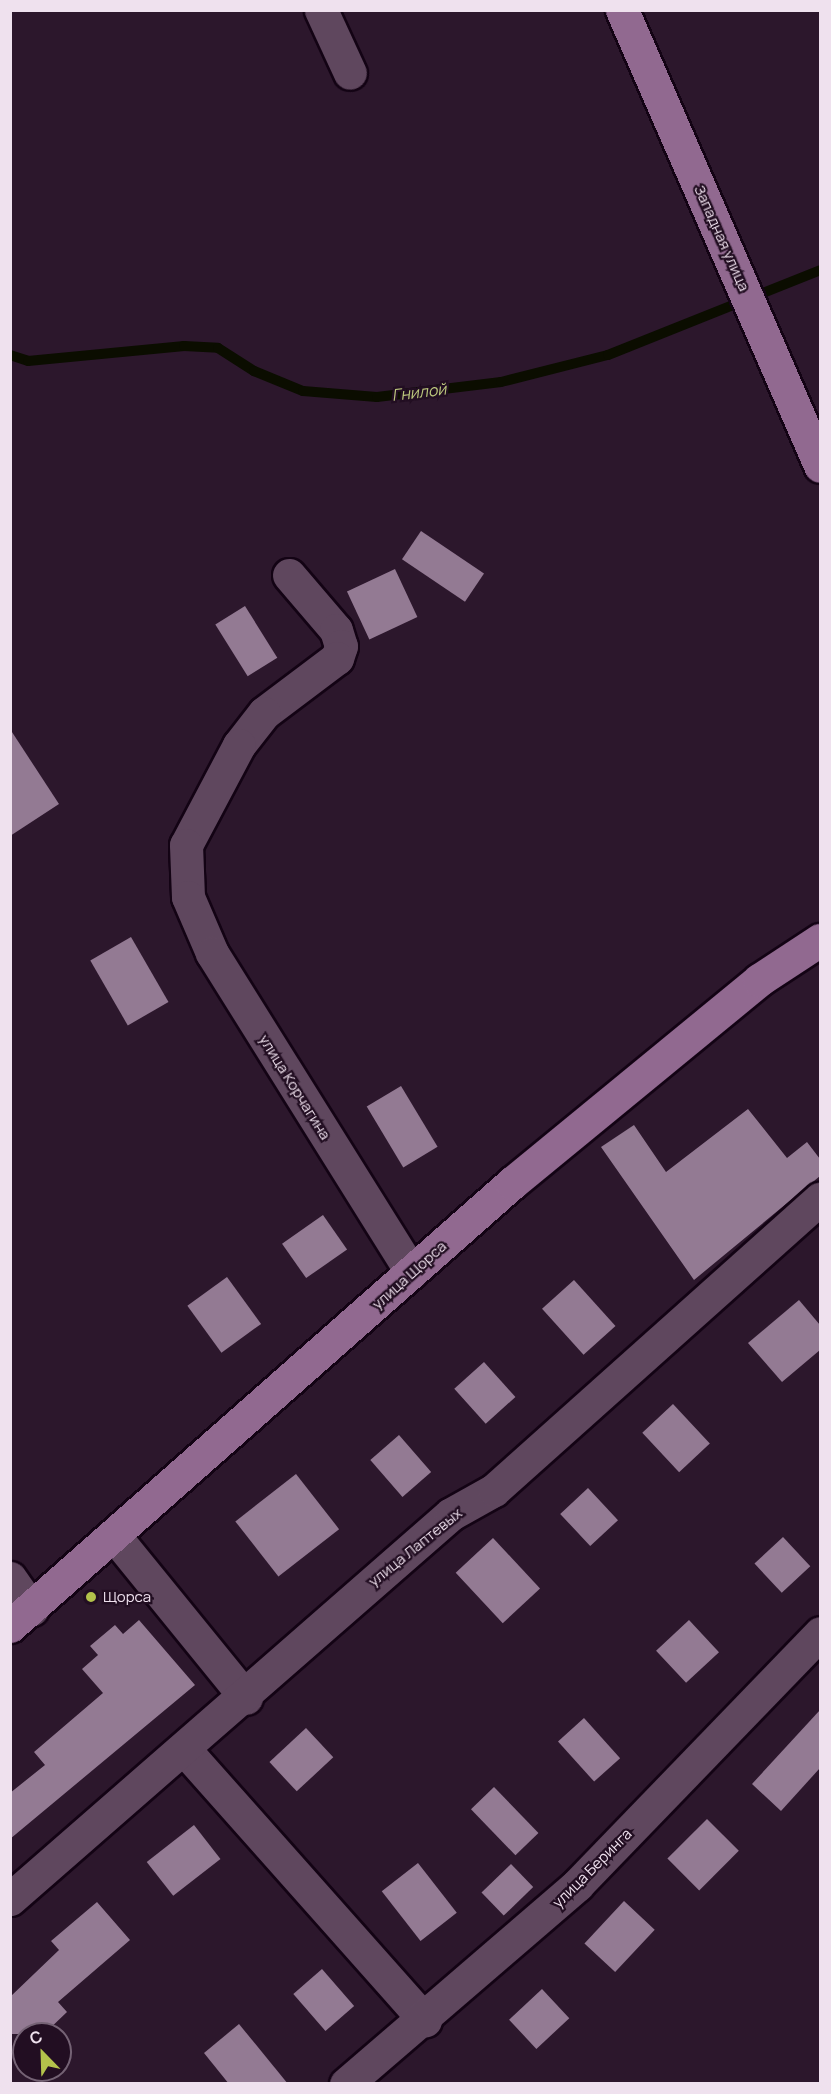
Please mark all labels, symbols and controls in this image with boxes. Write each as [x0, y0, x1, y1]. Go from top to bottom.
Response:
street label: Западная улица [691, 182, 753, 294]
water label: Гнилой [391, 379, 447, 405]
street label: улица Корчагина [255, 1031, 335, 1143]
street label: улица Щорса [368, 1237, 450, 1313]
street label: улица Лаптевых [365, 1504, 465, 1590]
place label: Щорса [103, 1588, 151, 1606]
marker: Щорса [84, 1590, 98, 1604]
street label: улица Беринга [549, 1825, 635, 1911]
north arrow [12, 2022, 72, 2082]
text: С [26, 2025, 45, 2050]

